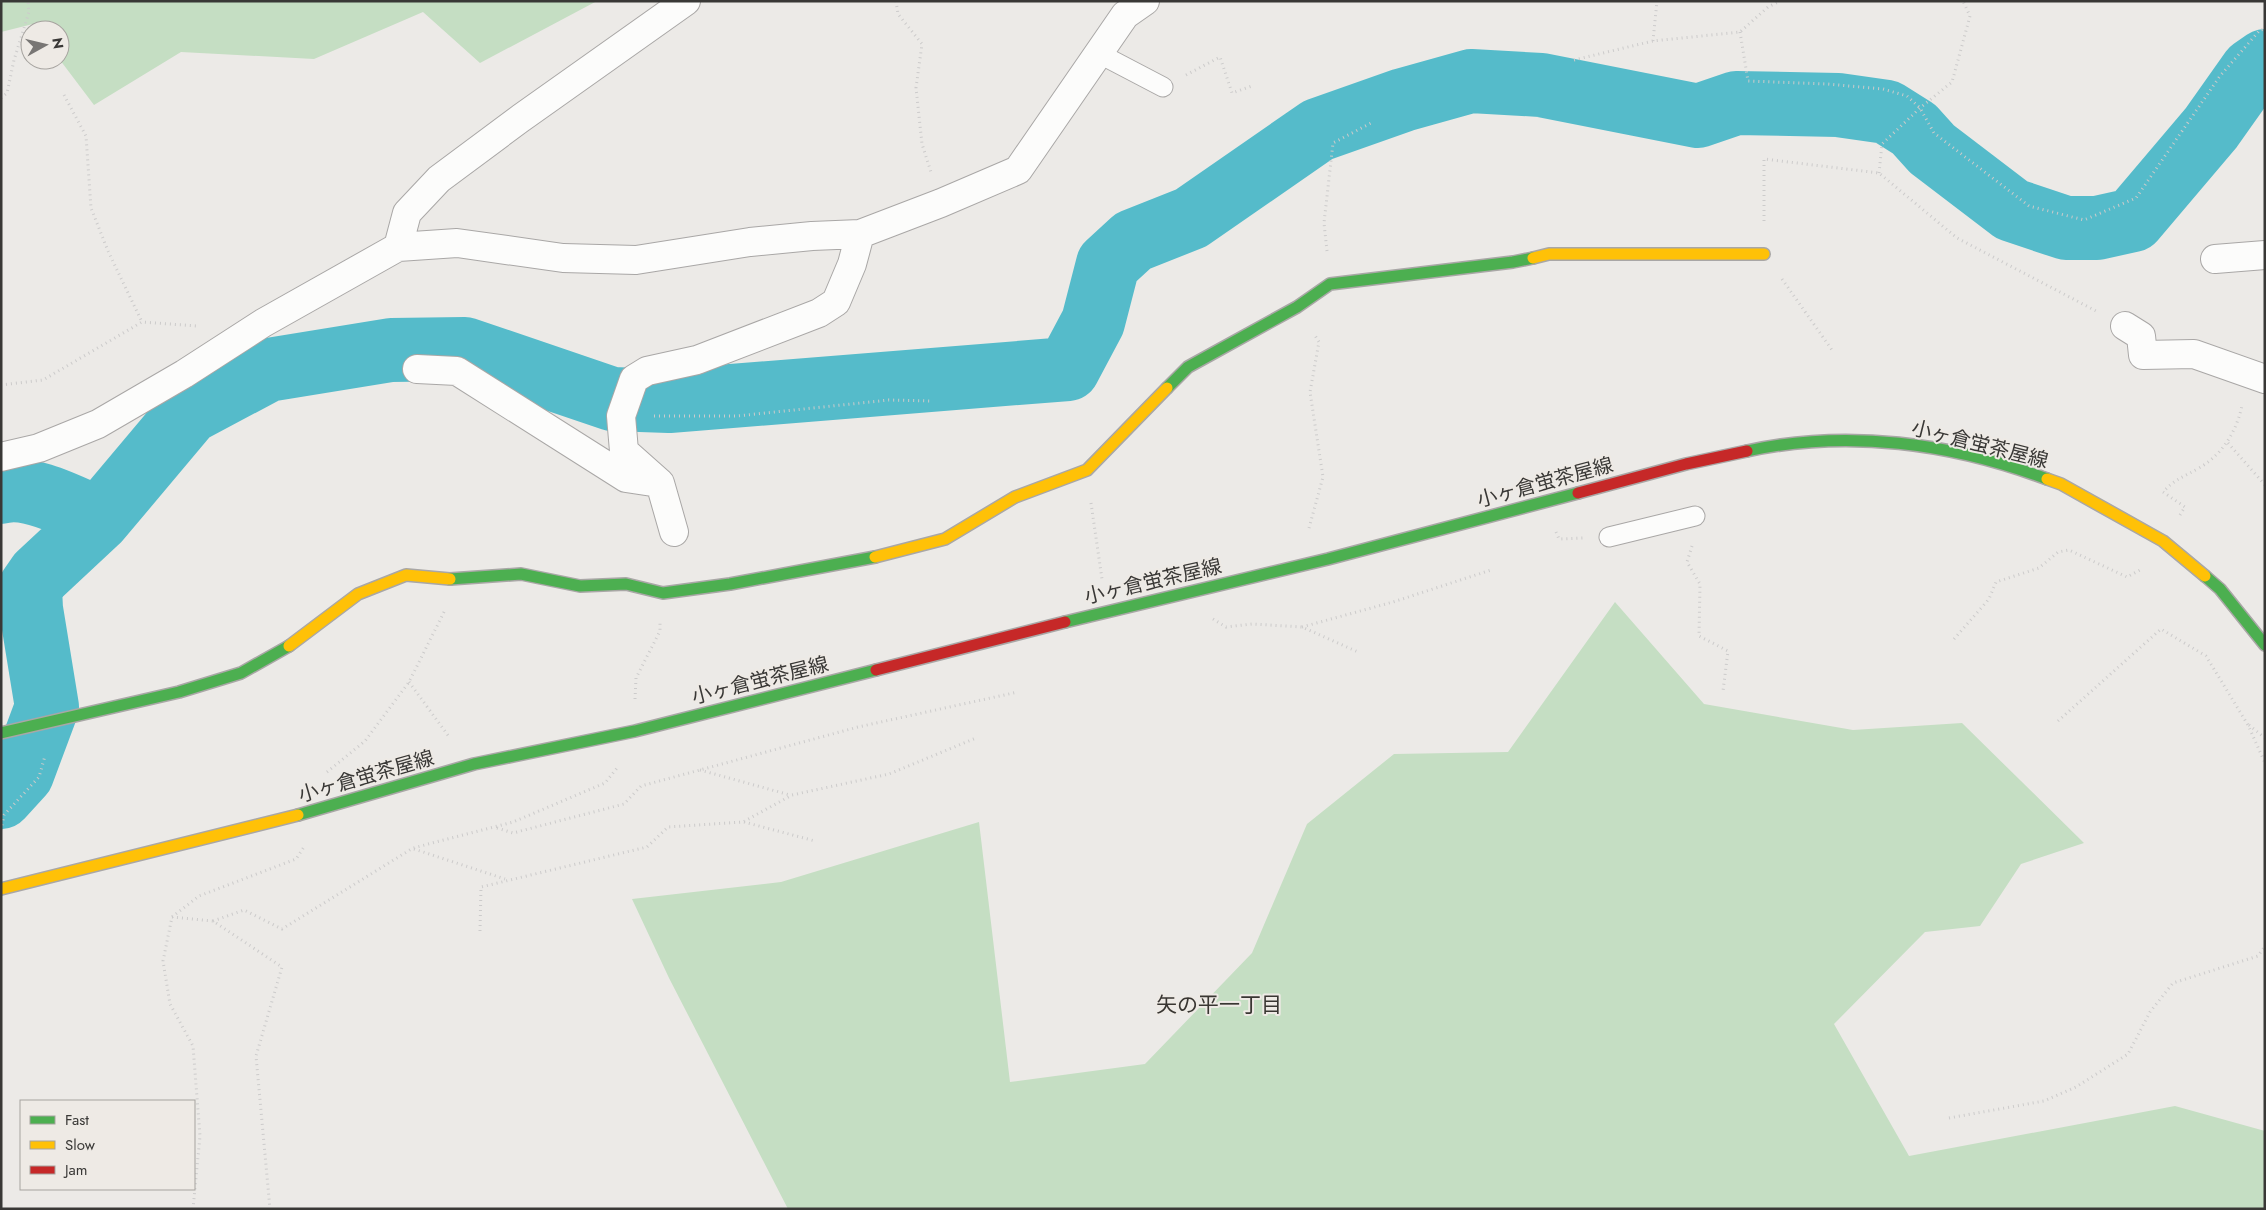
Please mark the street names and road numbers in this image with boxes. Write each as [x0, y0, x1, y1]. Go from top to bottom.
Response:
street label: 小ヶ倉蛍茶屋線 [1908, 413, 2051, 475]
street label: 小ヶ倉蛍茶屋線 [1474, 450, 1616, 515]
street label: 小ヶ倉蛍茶屋線 [1082, 552, 1225, 611]
street label: 小ヶ倉蛍茶屋線 [689, 649, 832, 711]
street label: 小ヶ倉蛍茶屋線 [295, 743, 437, 810]

